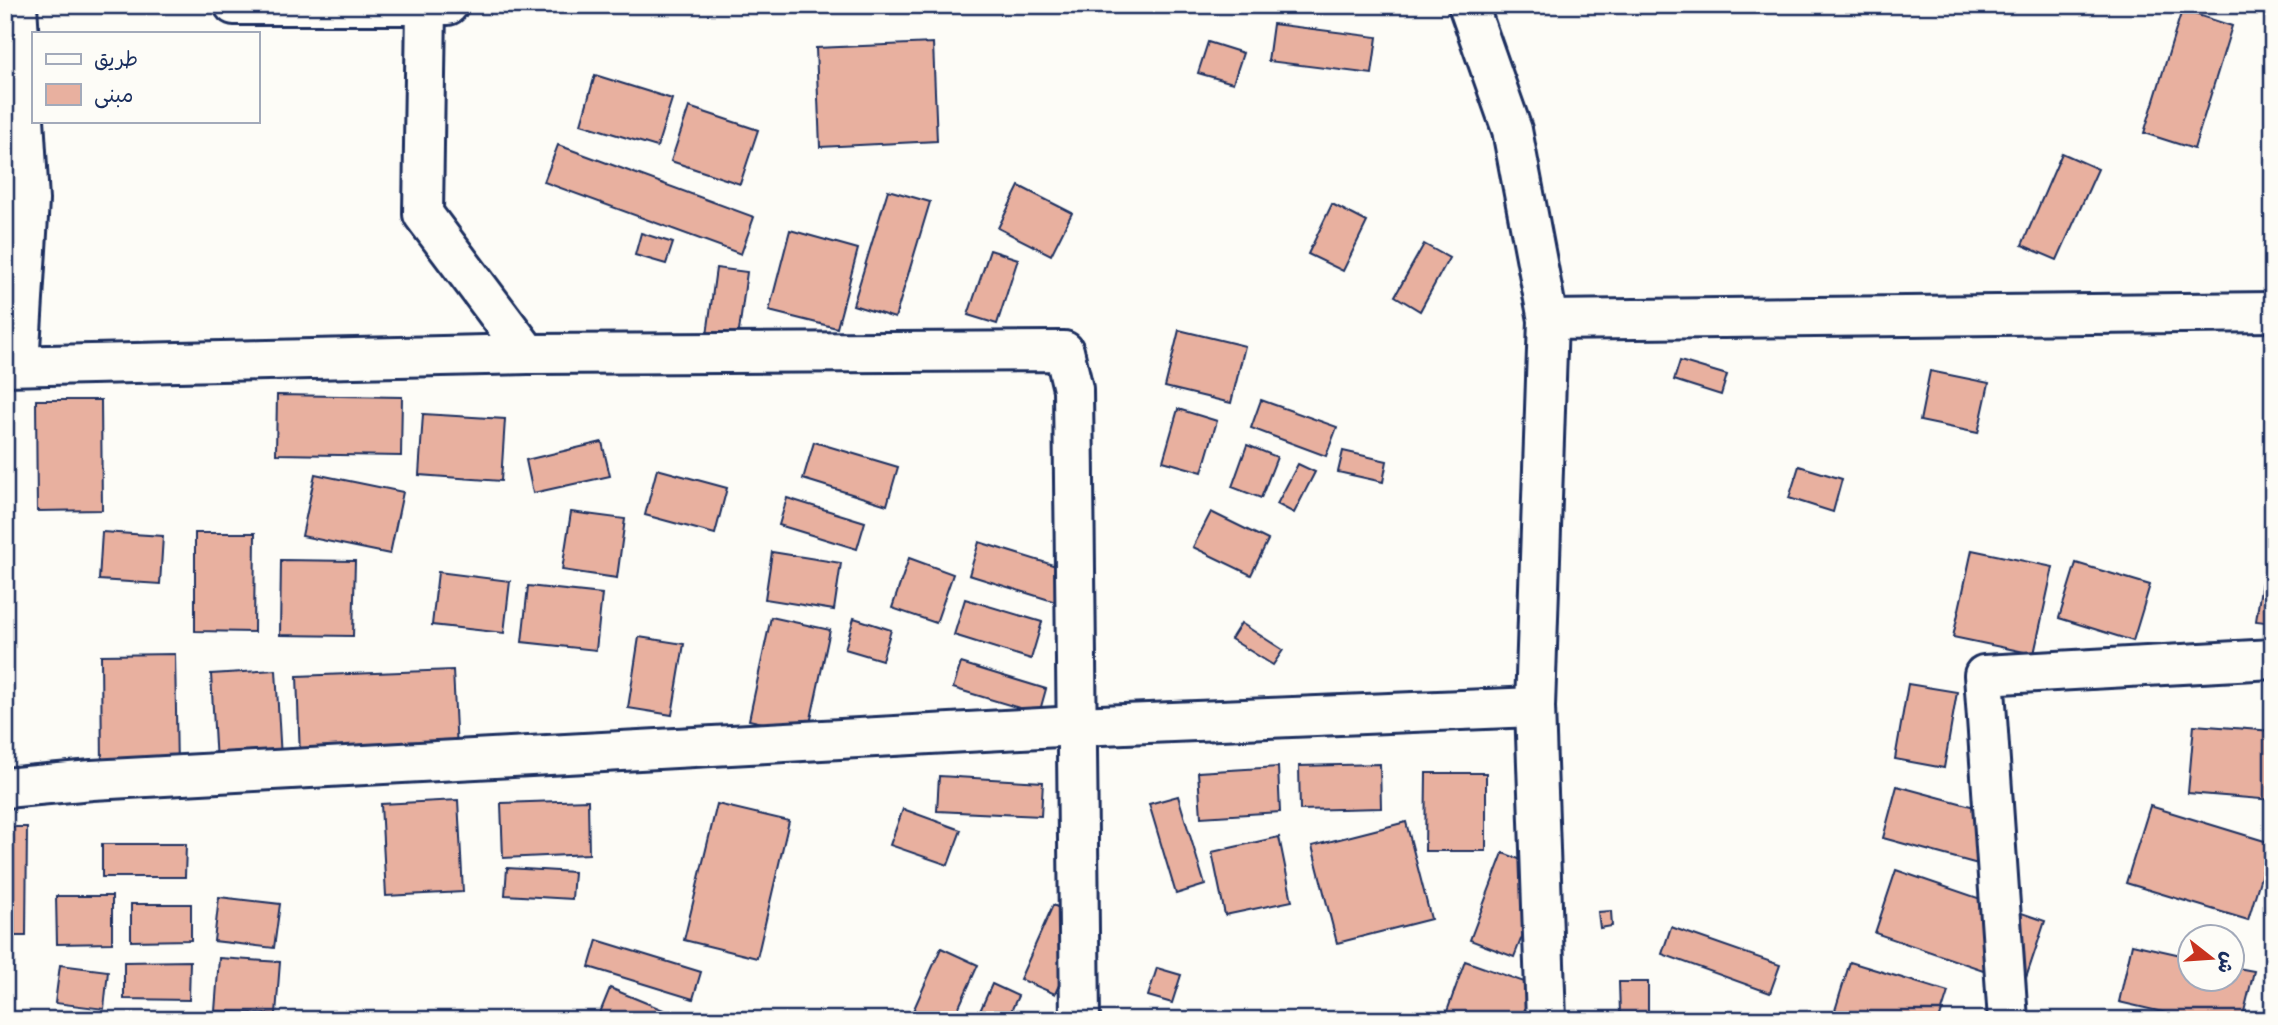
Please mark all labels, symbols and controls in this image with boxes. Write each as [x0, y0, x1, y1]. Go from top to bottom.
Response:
legend [32, 32, 259, 122]
text: طريق [94, 46, 138, 71]
text: مبنى [94, 82, 133, 109]
north arrow [2176, 923, 2246, 993]
text: ش [2213, 949, 2241, 976]

